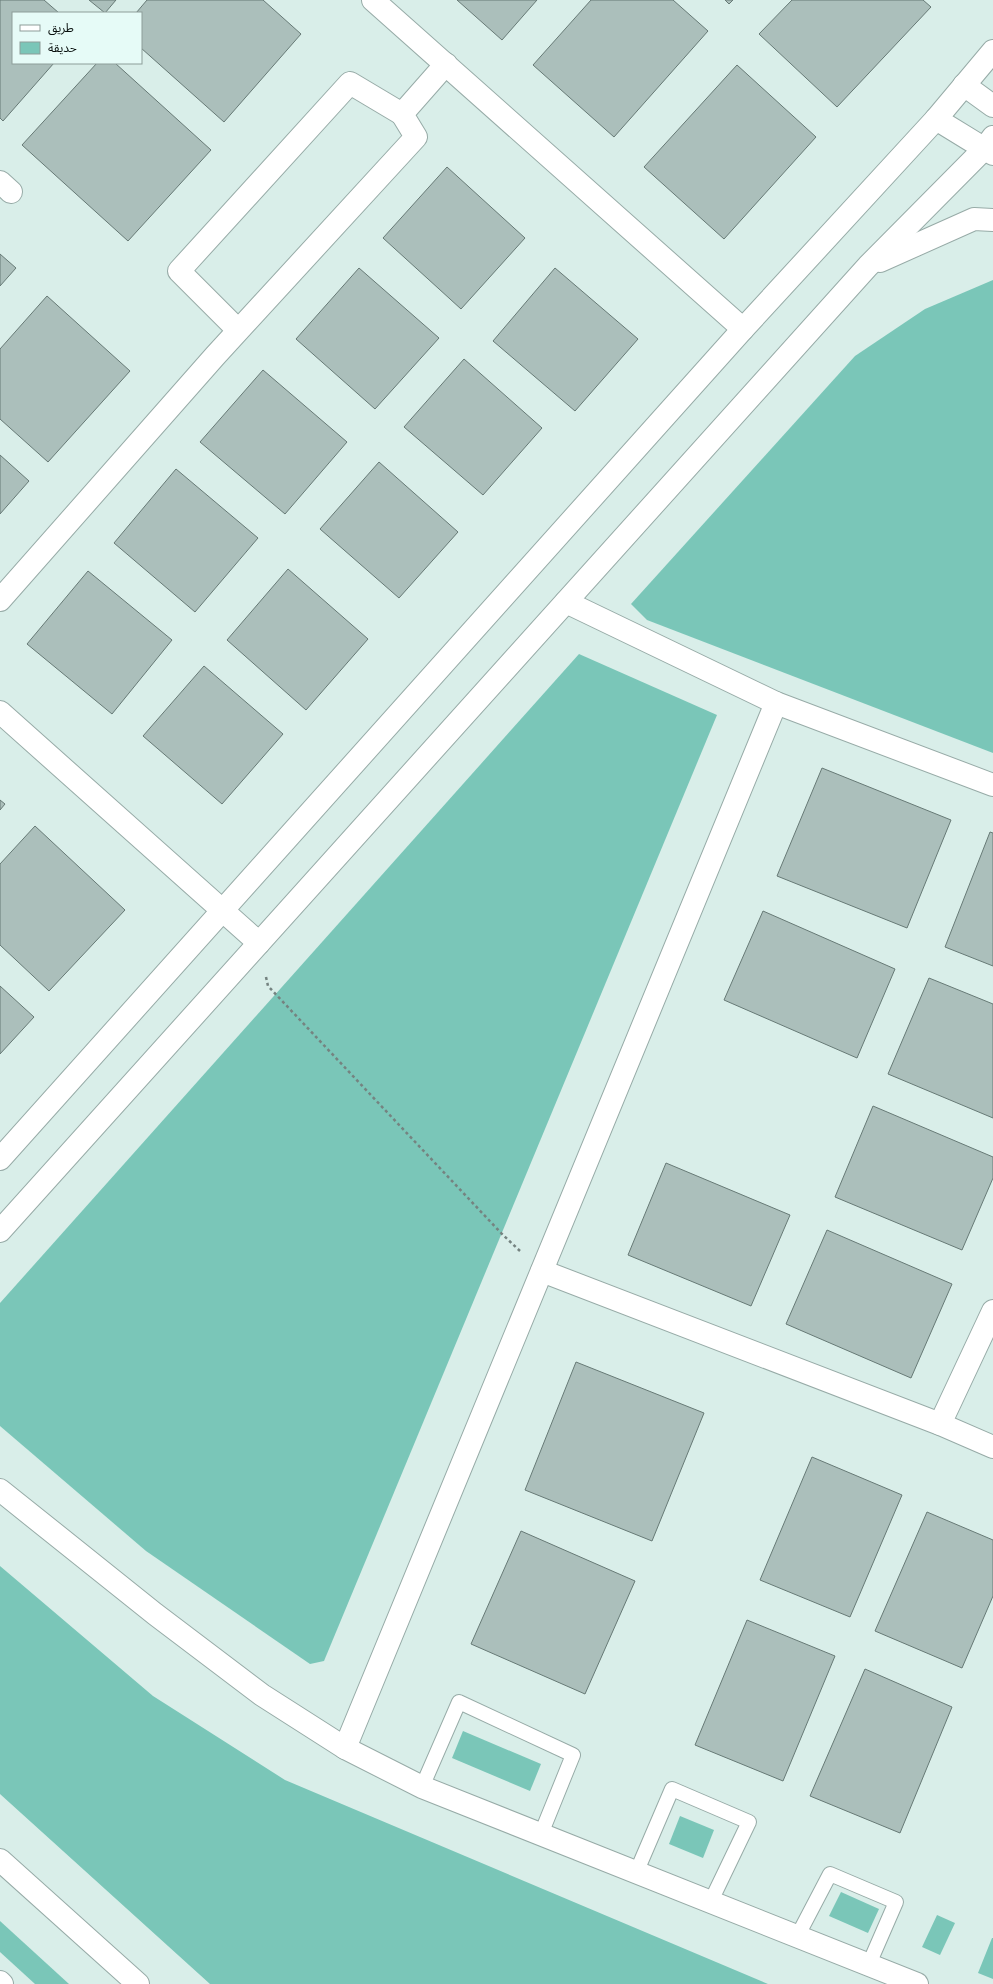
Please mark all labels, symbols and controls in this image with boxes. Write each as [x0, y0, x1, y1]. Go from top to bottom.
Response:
legend [12, 12, 142, 64]
text: طريق [48, 21, 74, 36]
text: حديقة [48, 41, 77, 55]

